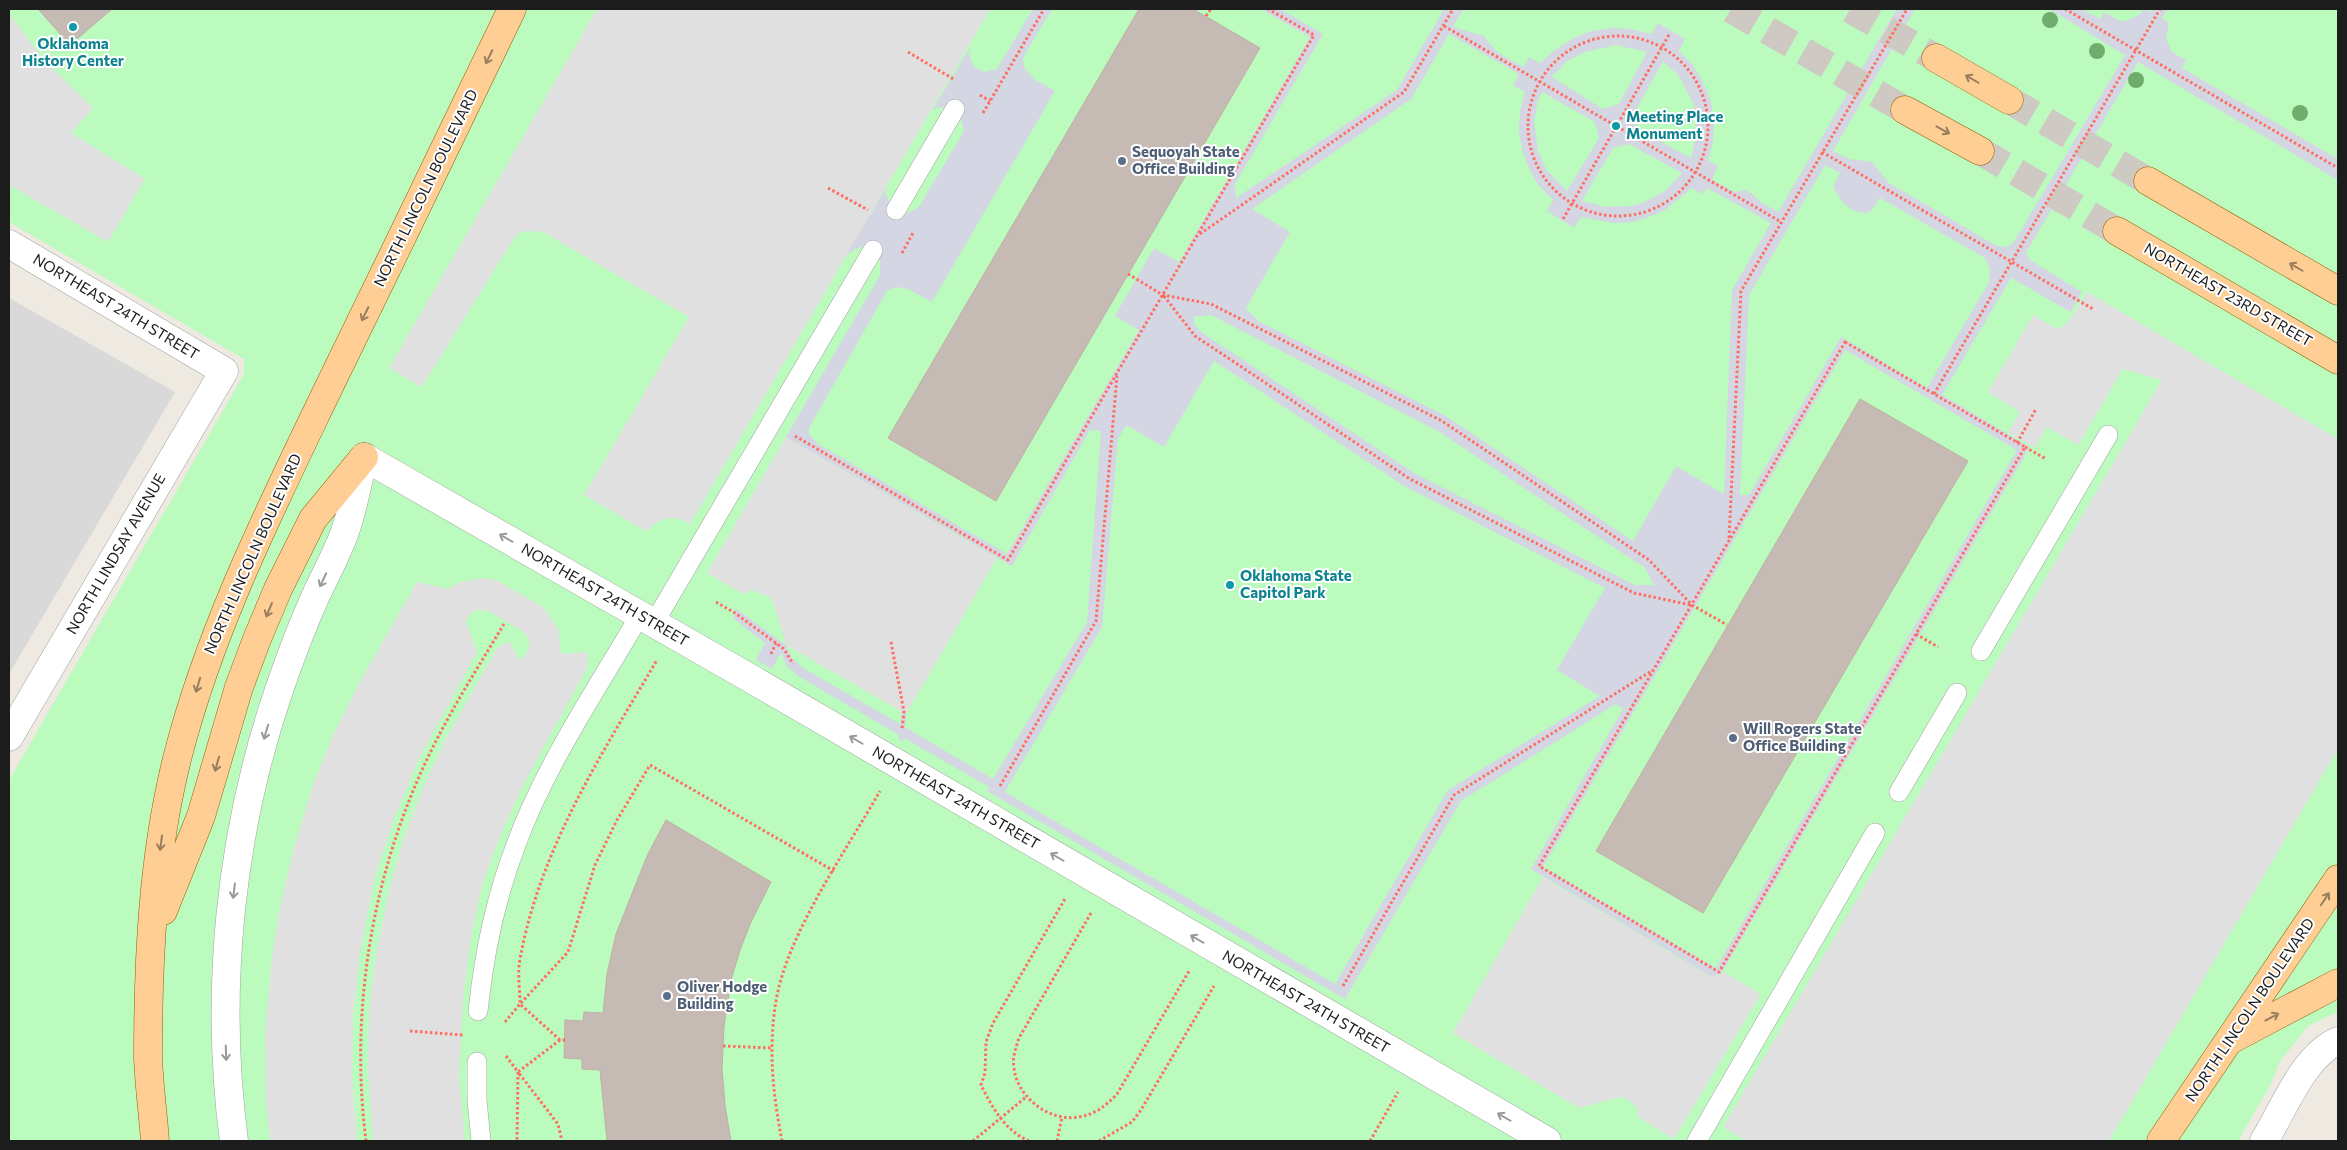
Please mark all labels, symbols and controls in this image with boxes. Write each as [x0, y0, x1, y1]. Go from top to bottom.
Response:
marker: Oklahoma History Center [67, 21, 79, 33]
place label: Oklahoma History Center [22, 34, 124, 69]
one-way arrow [484, 49, 493, 64]
one-way arrow [1966, 74, 1980, 84]
street label: NORTH LINCOLN BOULEVARD [369, 86, 481, 289]
place label: Meeting Place Monument [1626, 107, 1723, 142]
marker: Meeting Place Monument [1610, 120, 1622, 132]
one-way arrow [1935, 125, 1950, 135]
place label: Sequoyah State Office Building [1132, 142, 1240, 177]
marker: Sequoyah State Office Building [1116, 155, 1128, 167]
street label: NORTHEAST 23RD STREET [2141, 239, 2316, 350]
street label: NORTHEAST 24TH STREET [30, 249, 203, 363]
one-way arrow [2290, 261, 2304, 271]
one-way arrow [360, 306, 369, 321]
street label: NORTH LINCOLN BOULEVARD [200, 451, 305, 657]
street label: NORTH LINDSAY AVENUE [62, 470, 169, 637]
one-way arrow [499, 533, 514, 543]
street label: NORTHEAST 24TH STREET [519, 539, 693, 650]
place label: Oklahoma State Capitol Park [1240, 566, 1352, 601]
one-way arrow [318, 572, 327, 587]
marker: Oklahoma State Capitol Park [1224, 579, 1236, 591]
one-way arrow [263, 602, 273, 617]
one-way arrow [193, 677, 202, 693]
place label: Will Rogers State Office Building [1743, 719, 1862, 754]
one-way arrow [261, 724, 271, 740]
marker: Will Rogers State Office Building [1727, 732, 1739, 744]
one-way arrow [849, 734, 864, 744]
street label: NORTHEAST 24TH STREET [870, 742, 1044, 853]
one-way arrow [211, 755, 221, 771]
one-way arrow [156, 835, 166, 851]
one-way arrow [1049, 852, 1064, 862]
one-way arrow [229, 883, 239, 899]
one-way arrow [2320, 892, 2330, 906]
street label: NORTH LINCOLN BOULEVARD [2181, 914, 2317, 1105]
one-way arrow [1191, 933, 1205, 943]
street label: NORTHEAST 24TH STREET [1220, 946, 1394, 1057]
place label: Oliver Hodge Building [677, 977, 767, 1012]
marker: Oliver Hodge Building [661, 990, 673, 1002]
one-way arrow [2264, 1012, 2278, 1022]
one-way arrow [221, 1044, 231, 1061]
one-way arrow [1498, 1111, 1512, 1121]

